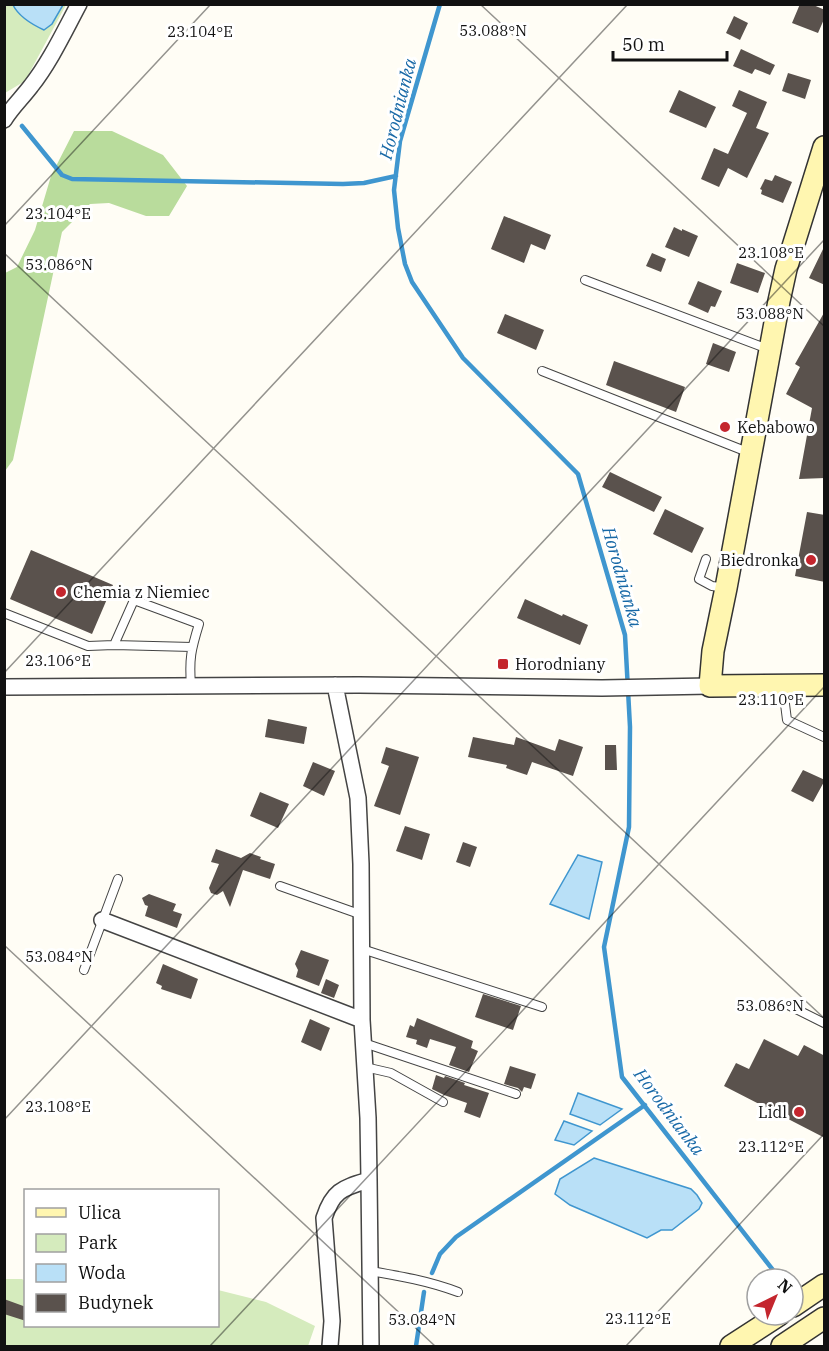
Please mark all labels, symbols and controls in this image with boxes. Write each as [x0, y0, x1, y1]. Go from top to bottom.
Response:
text: 53.088°N [459, 21, 527, 40]
text: 23.104°E [167, 22, 233, 41]
scale bar [613, 24, 727, 62]
text: 50 m [622, 33, 665, 56]
water label: Horodnianka [374, 56, 421, 163]
text: 23.104°E [25, 204, 91, 223]
text: 23.108°E [738, 243, 804, 262]
text: 53.086°N [25, 255, 93, 274]
text: 53.088°N [736, 304, 804, 323]
place label: Kebabowo [737, 417, 815, 437]
marker: Kebabowo [718, 420, 732, 434]
water label: Horodnianka [597, 523, 648, 630]
place label: Biedronka [720, 550, 799, 570]
marker: Biedronka [804, 553, 818, 567]
place label: Chemia z Niemiec [73, 582, 210, 602]
marker: Chemia z Niemiec [54, 585, 68, 599]
text: 23.106°E [25, 651, 91, 670]
place label: Horodniany [515, 654, 606, 674]
marker: Horodniany [496, 657, 510, 671]
text: 23.110°E [738, 690, 804, 709]
text: 53.084°N [25, 947, 93, 966]
text: 53.086°N [736, 996, 804, 1015]
water label: Horodnianka [629, 1063, 710, 1160]
text: 23.108°E [25, 1097, 91, 1116]
place label: Lidl [758, 1102, 787, 1122]
marker: Lidl [792, 1105, 806, 1119]
text: 23.112°E [738, 1137, 804, 1156]
legend [24, 1189, 219, 1327]
text: Ulica [78, 1201, 122, 1224]
text: Park [78, 1231, 118, 1254]
text: Woda [78, 1261, 126, 1284]
north arrow [745, 1267, 805, 1327]
text: N [774, 1274, 797, 1298]
text: Budynek [78, 1291, 154, 1314]
text: 23.112°E [605, 1309, 671, 1328]
text: 53.084°N [388, 1310, 456, 1329]

